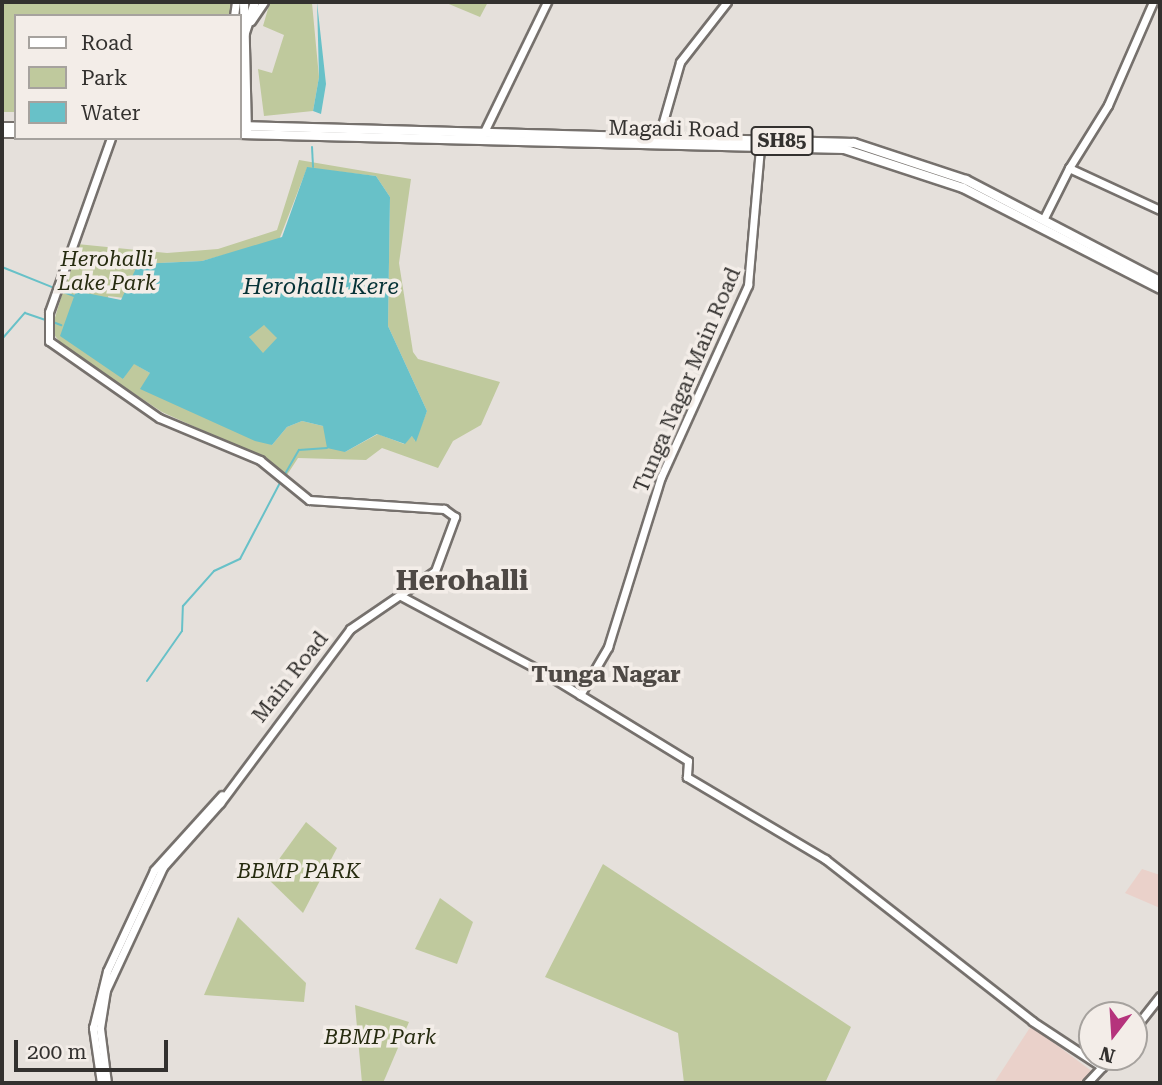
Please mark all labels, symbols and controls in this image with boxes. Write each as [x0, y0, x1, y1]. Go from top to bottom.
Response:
legend [14, 14, 242, 140]
text: Road [81, 31, 133, 55]
text: Park [81, 66, 127, 90]
text: Water [81, 101, 140, 125]
street label: Magadi Road [608, 115, 740, 143]
road number: SH85 [750, 125, 814, 156]
park label: Herohalli Lake Park [58, 246, 156, 296]
street label: Tunga Nagar Main Road [628, 264, 746, 496]
water label: Herohalli Kere [243, 273, 399, 301]
district label: Herohalli [396, 564, 528, 598]
street label: Main Road [247, 627, 333, 727]
district label: Tunga Nagar [531, 661, 681, 689]
park label: BBMP PARK [237, 858, 361, 884]
north arrow [1078, 1001, 1148, 1071]
park label: BBMP Park [324, 1024, 436, 1050]
scale bar [18, 1026, 172, 1070]
text: 200 m [27, 1040, 87, 1064]
text: N [1097, 1042, 1118, 1068]

